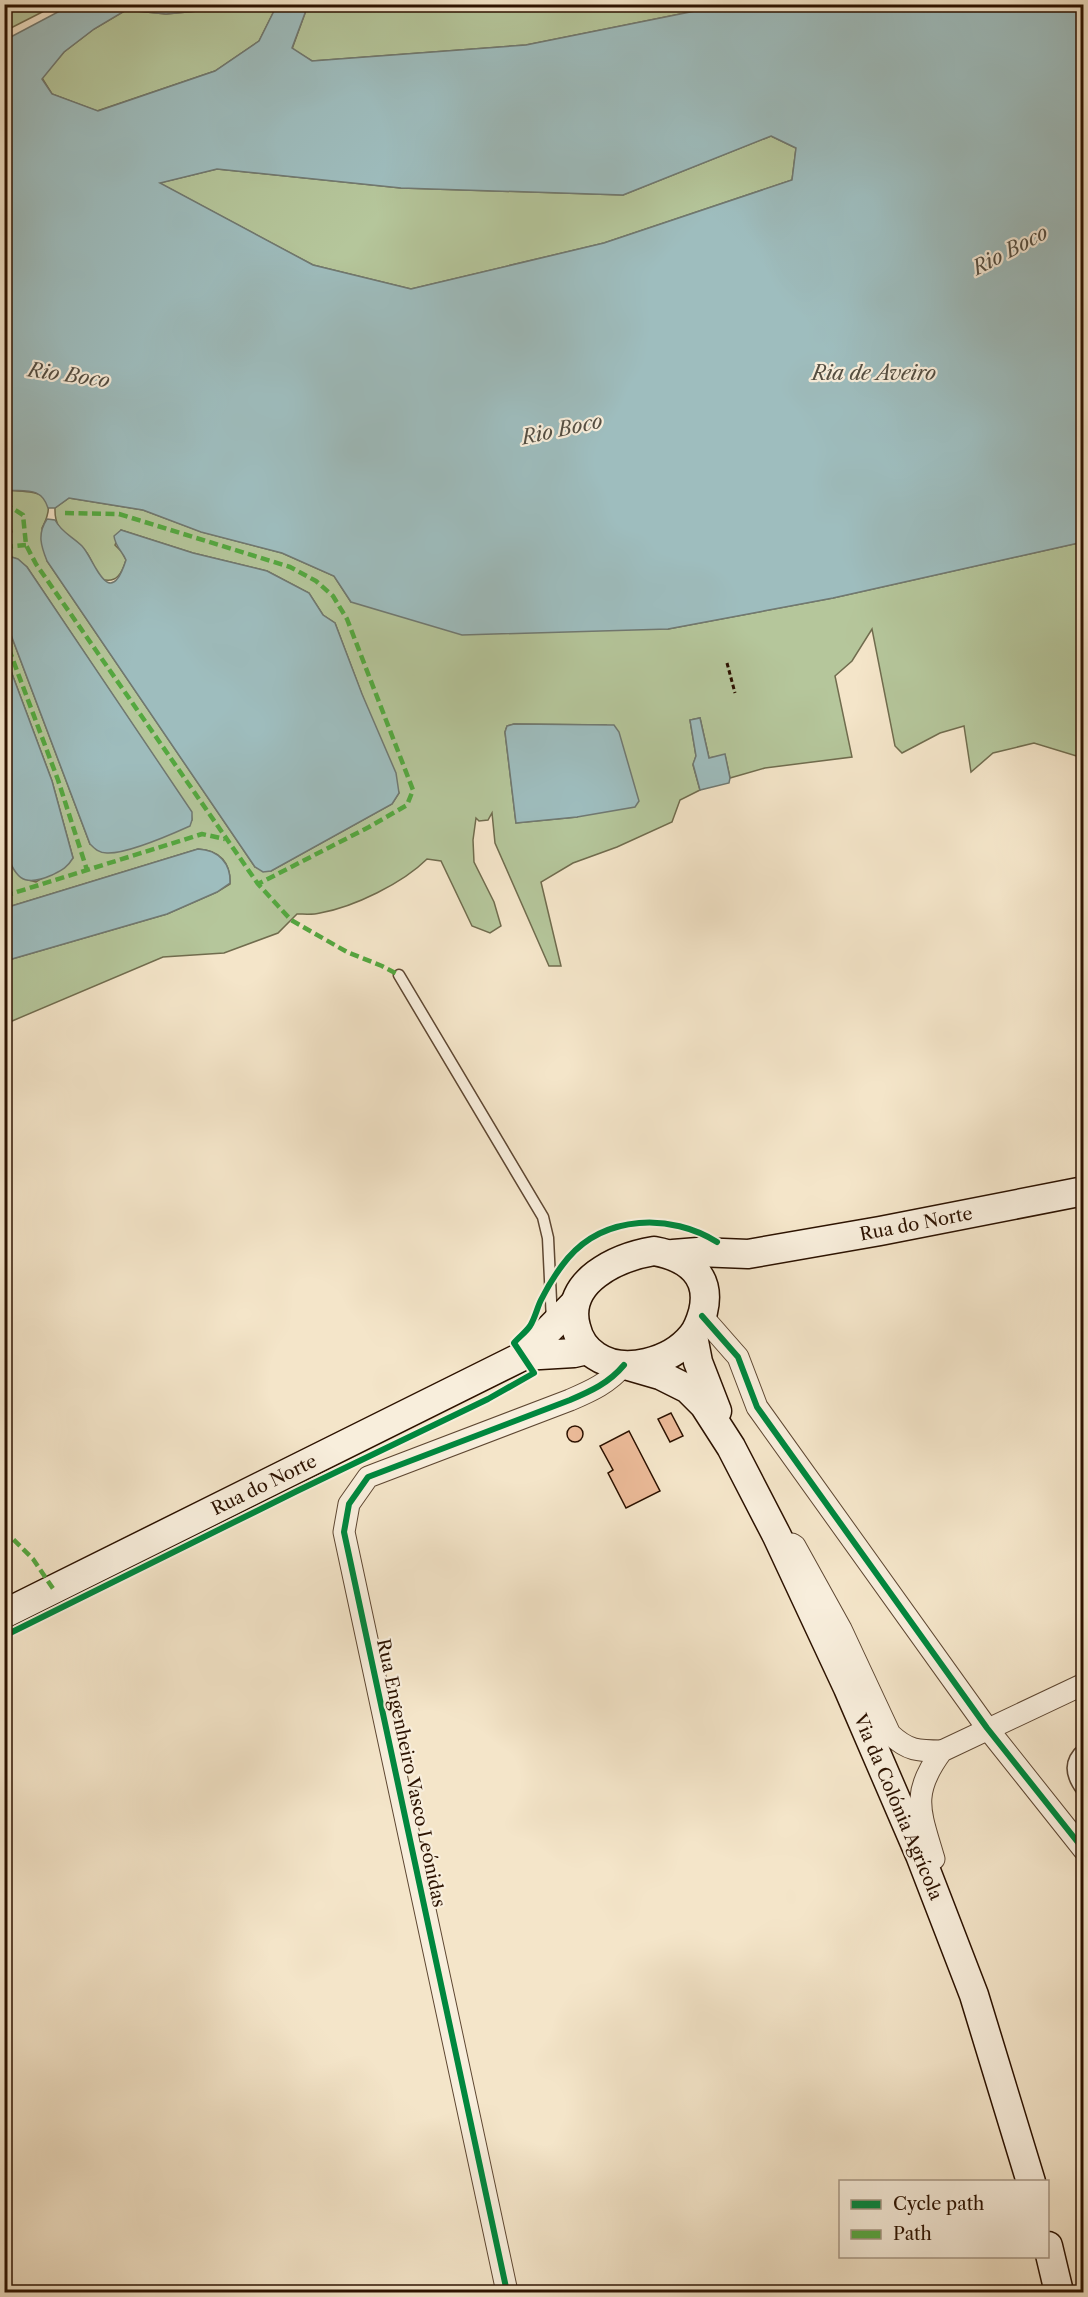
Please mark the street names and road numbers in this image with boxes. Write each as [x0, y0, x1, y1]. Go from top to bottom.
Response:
street label: Rua do Norte [858, 1202, 974, 1246]
street label: Rua do Norte [208, 1450, 320, 1520]
street label: Rua Engenheiro Vasco Leónidas [372, 1637, 450, 1909]
street label: Via da Colónia Agrícola [848, 1710, 947, 1904]

